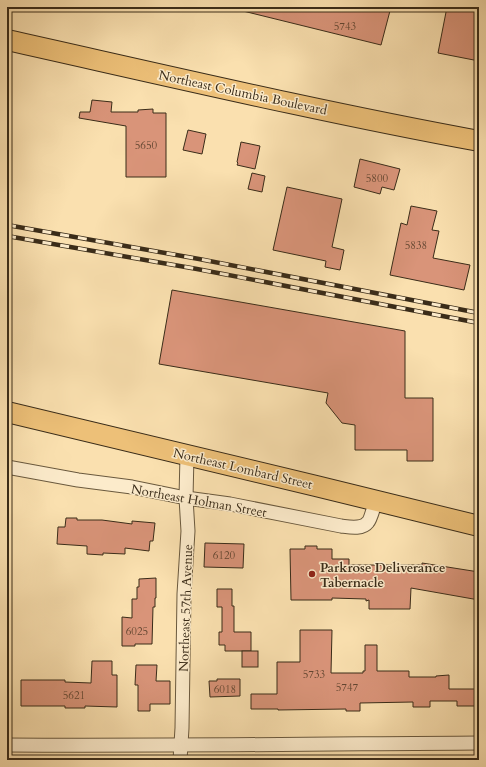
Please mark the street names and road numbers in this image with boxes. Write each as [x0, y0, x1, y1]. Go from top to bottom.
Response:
street label: Northeast Columbia Boulevard [157, 66, 329, 120]
street label: Northeast Lombard Street [171, 444, 314, 494]
street label: Northeast Holman Street [130, 480, 268, 522]
street label: Northeast 57th Avenue [175, 544, 197, 672]

